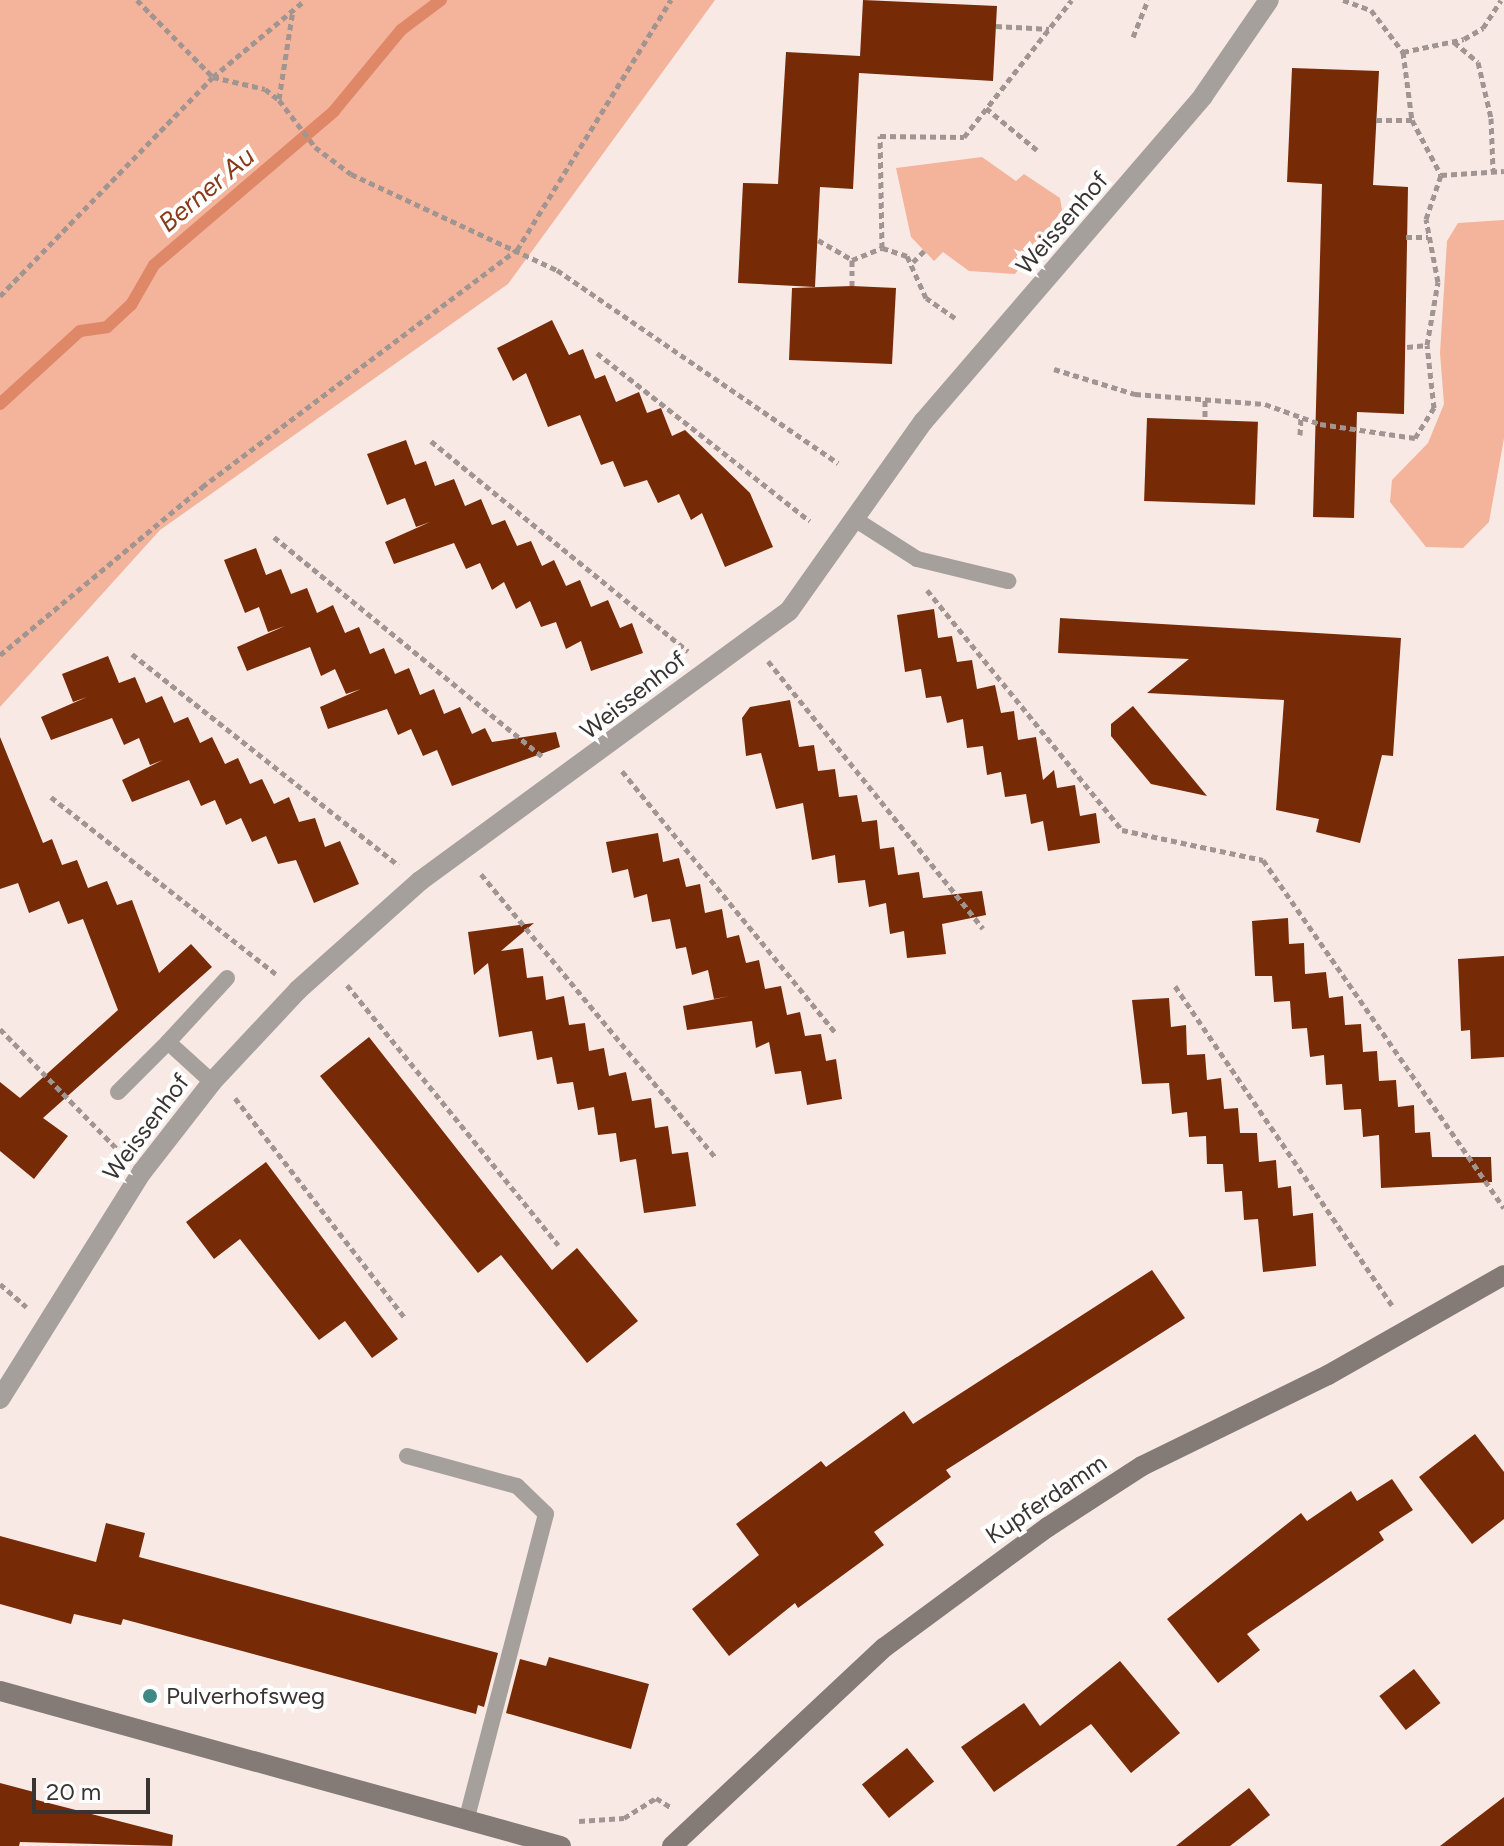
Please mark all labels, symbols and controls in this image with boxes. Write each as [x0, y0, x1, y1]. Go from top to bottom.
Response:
water label: Berner Au [153, 141, 261, 239]
street label: Weissenhof [1010, 166, 1114, 280]
street label: Weissenhof [575, 645, 691, 745]
street label: Weissenhof [97, 1068, 195, 1186]
street label: Kupferdamm [980, 1448, 1112, 1550]
place label: Pulverhofsweg [166, 1682, 325, 1710]
marker: Pulverhofsweg [141, 1687, 159, 1705]
scale bar [36, 1762, 154, 1812]
text: 20 m [46, 1777, 101, 1806]

